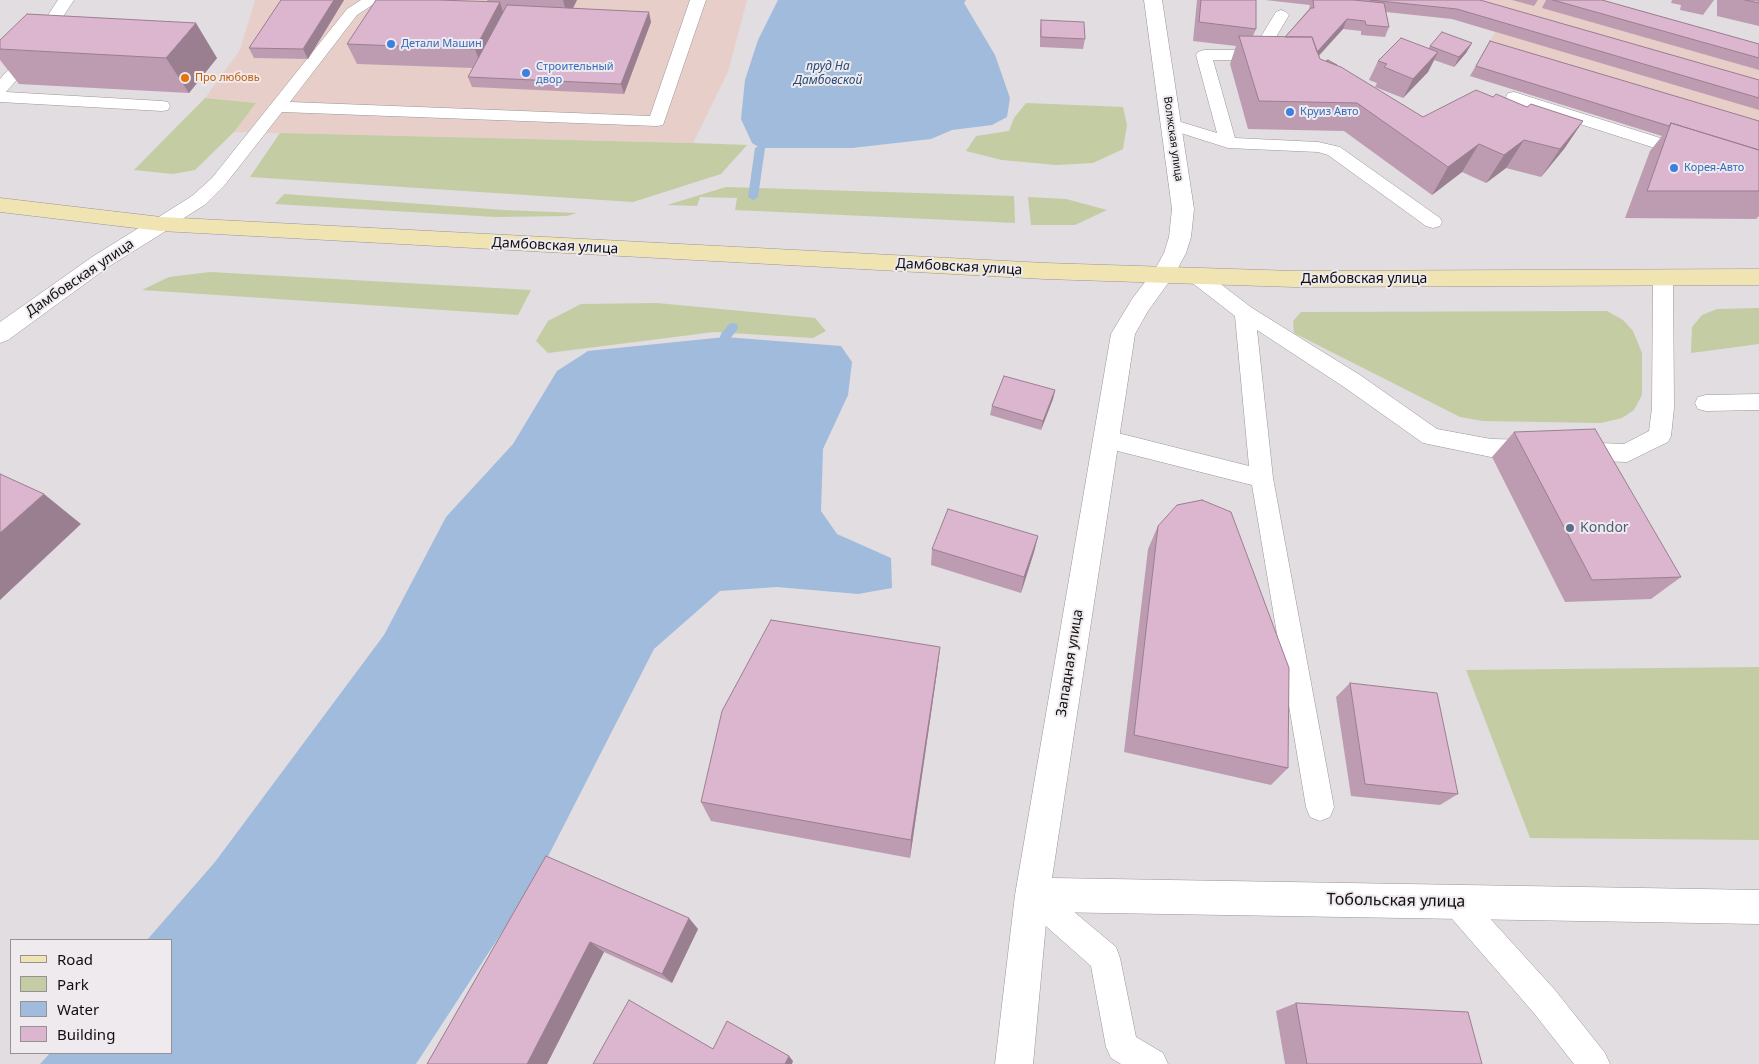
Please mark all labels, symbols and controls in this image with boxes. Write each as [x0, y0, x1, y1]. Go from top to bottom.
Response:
place label: Детали Машин [401, 37, 482, 51]
marker: Детали Машин [385, 38, 397, 50]
place label: Строительный двор [536, 60, 614, 86]
water label: пруд На Дамбовской [794, 60, 862, 88]
marker: Строительный двор [520, 67, 532, 79]
place label: Про любовь [195, 71, 260, 85]
marker: Про любовь [179, 72, 191, 84]
street label: Волжская улица [1160, 96, 1186, 182]
place label: Круиз Авто [1300, 105, 1359, 119]
marker: Круиз Авто [1284, 106, 1296, 118]
place label: Корея-Авто [1684, 161, 1744, 175]
marker: Корея-Авто [1668, 162, 1680, 174]
street label: Дамбовская улица [491, 234, 619, 258]
street label: Дамбовская улица [23, 236, 137, 320]
street label: Дамбовская улица [895, 255, 1023, 279]
street label: Дамбовская улица [1301, 271, 1427, 287]
place label: Kondor [1580, 520, 1629, 536]
marker: Kondor [1564, 522, 1576, 534]
street label: Западная улица [1053, 608, 1087, 718]
street label: Тобольская улица [1327, 890, 1465, 912]
legend [10, 939, 172, 1054]
text: Road [57, 949, 93, 969]
text: Park [57, 974, 89, 994]
text: Water [57, 999, 99, 1019]
text: Building [57, 1024, 115, 1044]

